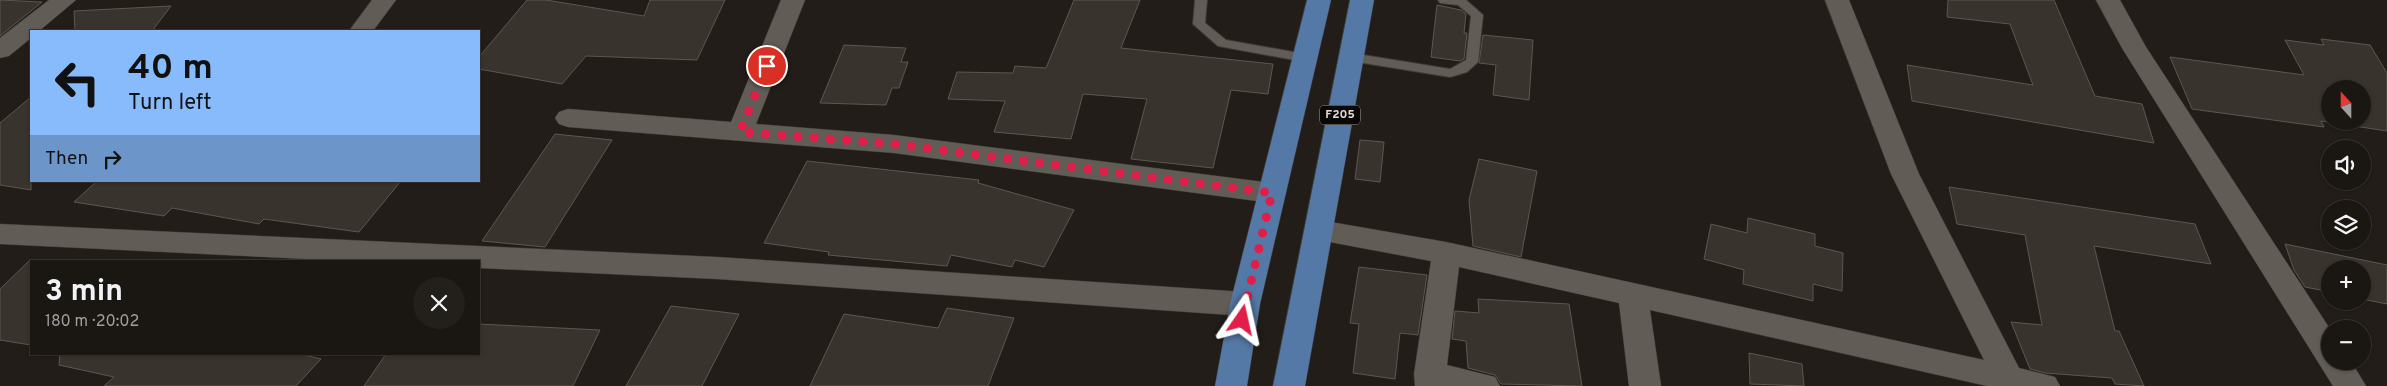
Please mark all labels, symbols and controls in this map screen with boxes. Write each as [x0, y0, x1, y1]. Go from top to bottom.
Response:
pin [746, 45, 788, 87]
text: 40 m [128, 47, 213, 91]
icon: left [45, 50, 110, 115]
icon: arrive [753, 52, 781, 80]
north arrow [2321, 80, 2371, 130]
map controls [2321, 80, 2371, 370]
text: Turn left [128, 90, 211, 117]
road number: F205 [1320, 106, 1360, 124]
button: sound [2321, 140, 2371, 190]
icon: right [98, 145, 126, 173]
text: Then [45, 147, 88, 171]
button: layers [2321, 200, 2371, 250]
button: + [2321, 260, 2371, 310]
text: 3 min [45, 274, 123, 311]
button: close [413, 277, 465, 329]
position arrow [1215, 293, 1267, 345]
text: 180 m · 20:02 [45, 312, 139, 332]
button: − [2321, 320, 2371, 370]

